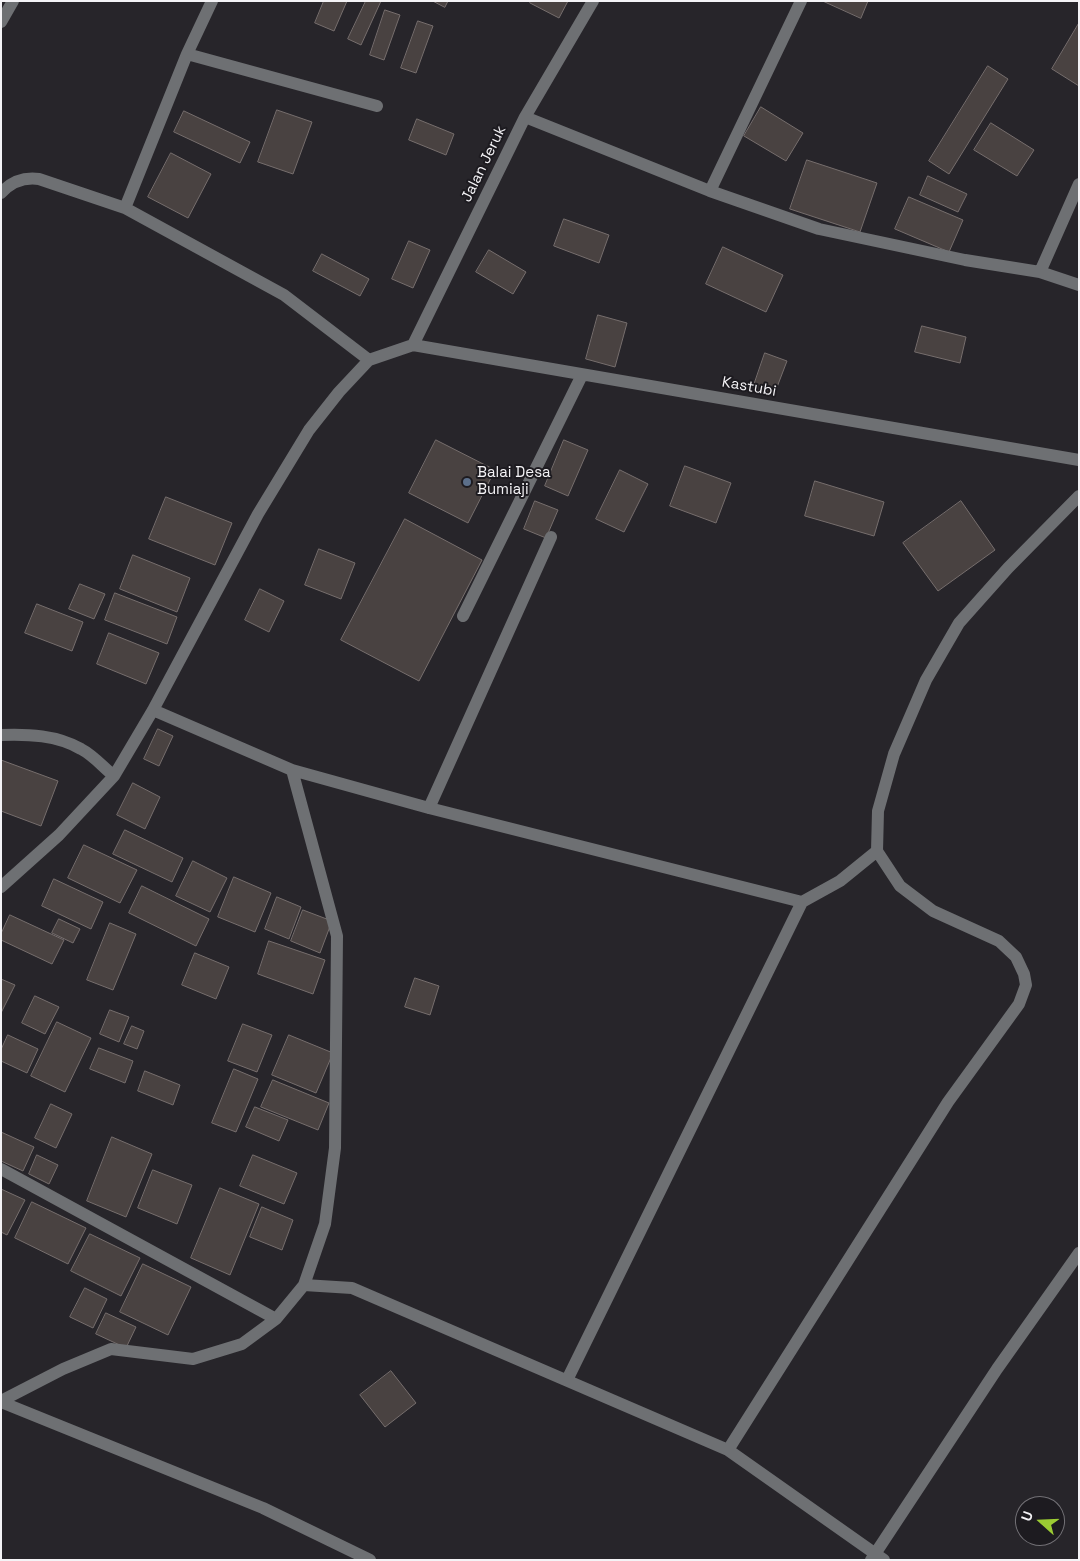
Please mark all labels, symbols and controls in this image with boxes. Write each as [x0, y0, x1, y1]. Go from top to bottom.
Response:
street label: Jalan Jeruk [458, 123, 510, 205]
street label: Kastubi [720, 373, 778, 401]
place label: Balai Desa Bumiaji [477, 464, 551, 499]
marker: Balai Desa Bumiaji [461, 476, 473, 488]
north arrow [1015, 1496, 1065, 1546]
text: U [1017, 1509, 1037, 1524]

